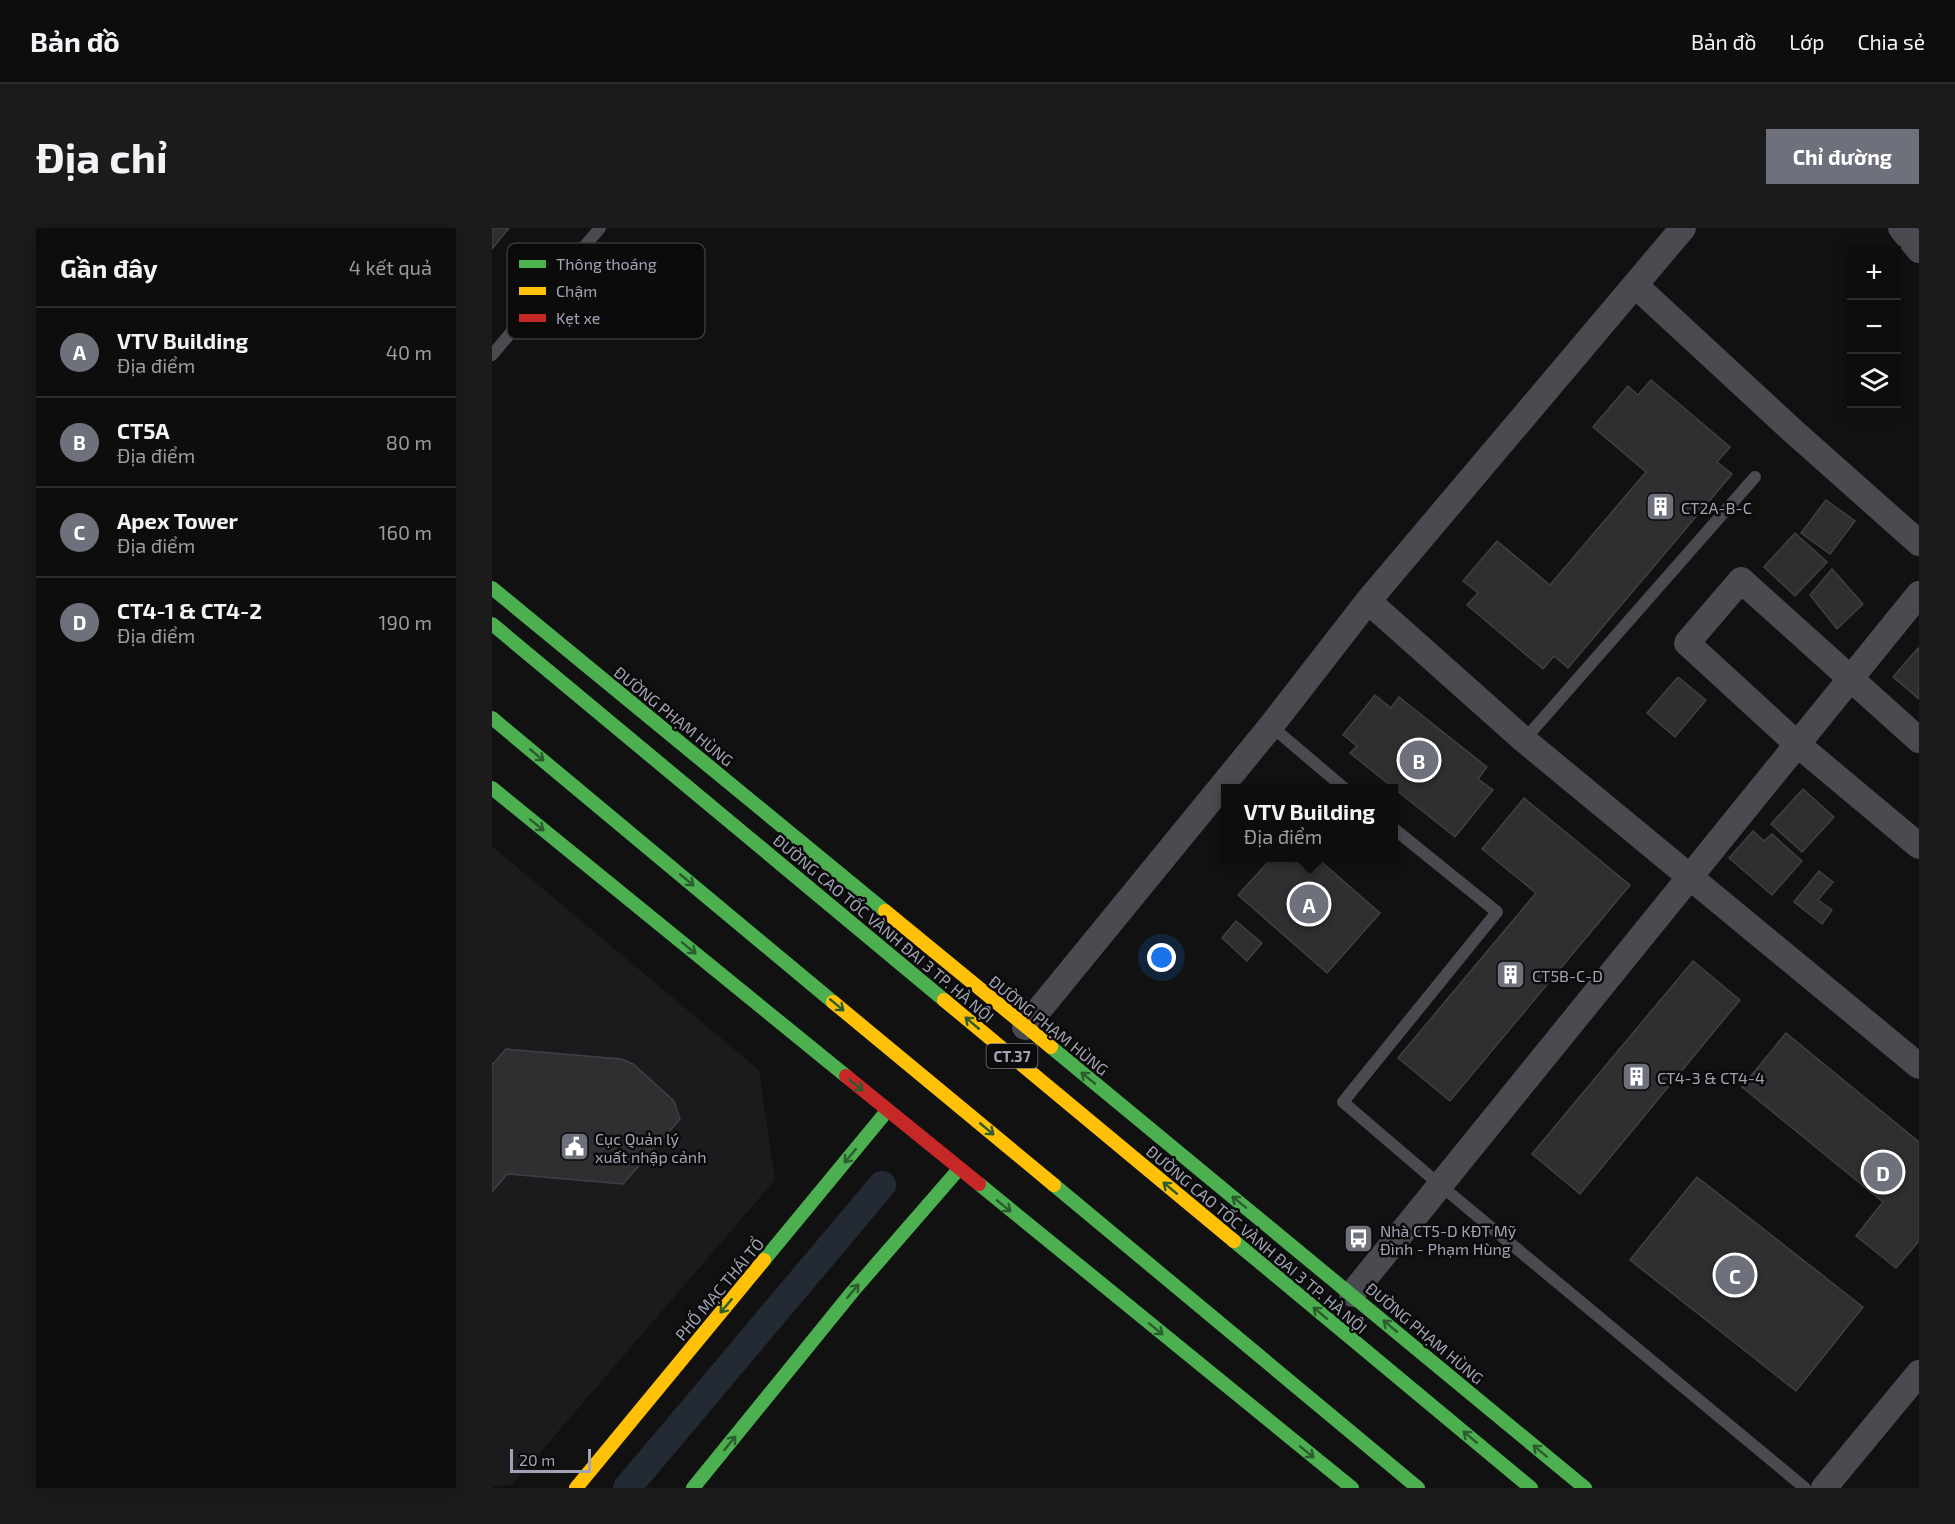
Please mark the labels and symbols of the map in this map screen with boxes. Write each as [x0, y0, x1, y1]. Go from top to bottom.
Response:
legend [507, 243, 705, 339]
text: Thông thoáng [556, 254, 657, 273]
text: Chậm [556, 281, 597, 300]
text: Kẹt xe [556, 308, 600, 327]
building icon: CT2A-B-C [1644, 491, 1676, 523]
place label: CT2A-B-C [1681, 498, 1752, 517]
street label: ĐƯỜNG PHẠM HÙNG [611, 662, 737, 770]
pin: B [1400, 738, 1438, 782]
one-way arrow [529, 749, 545, 762]
one-way arrow [529, 818, 545, 831]
street label: ĐƯỜNG CAO TỐC VÀNH ĐAI 3 TP. HÀ NỘI [770, 829, 999, 1026]
one-way arrow [679, 873, 694, 887]
pin: A [1290, 882, 1328, 926]
one-way arrow [680, 941, 696, 954]
your location [1147, 943, 1176, 972]
building icon: CT5B-C-D [1495, 959, 1527, 991]
place label: CT5B-C-D [1532, 966, 1603, 985]
street label: ĐƯỜNG PHẠM HÙNG [986, 971, 1112, 1079]
one-way arrow [829, 998, 845, 1011]
one-way arrow [965, 1016, 980, 1030]
road number: CT.37 [986, 1044, 1038, 1068]
building icon: CT4-3 & CT4-4 [1620, 1061, 1652, 1093]
place label: CT4-3 & CT4-4 [1657, 1068, 1765, 1087]
one-way arrow [1080, 1072, 1096, 1085]
one-way arrow [848, 1078, 864, 1091]
one-way arrow [979, 1123, 995, 1136]
place label: Cục Quản lý xuất nhập cảnh [595, 1129, 706, 1166]
public building icon: Cục Quản lý xuất nhập cảnh [558, 1131, 590, 1163]
street label: ĐƯỜNG CAO TỐC VÀNH ĐAI 3 TP. HÀ NỘI [1143, 1140, 1372, 1337]
one-way arrow [844, 1148, 857, 1164]
pin: D [1864, 1150, 1902, 1194]
one-way arrow [1163, 1181, 1178, 1195]
one-way arrow [1231, 1195, 1247, 1208]
one-way arrow [996, 1199, 1012, 1212]
place label: Nhà CT5-D KĐT Mỹ Đình - Phạm Hùng [1380, 1221, 1517, 1258]
bus stop icon: Nhà CT5-D KĐT Mỹ Đình - Phạm Hùng [1343, 1223, 1375, 1255]
street label: PHỐ MẠC THÁI TỔ [670, 1233, 767, 1344]
pin: C [1716, 1252, 1754, 1298]
street label: ĐƯỜNG PHẠM HÙNG [1362, 1278, 1488, 1388]
one-way arrow [846, 1284, 860, 1299]
one-way arrow [719, 1298, 733, 1313]
one-way arrow [1312, 1306, 1328, 1319]
one-way arrow [1382, 1319, 1398, 1332]
one-way arrow [1148, 1322, 1164, 1335]
one-way arrow [1463, 1430, 1478, 1444]
one-way arrow [723, 1435, 736, 1451]
one-way arrow [1532, 1444, 1548, 1457]
one-way arrow [1299, 1445, 1315, 1458]
scale bar [510, 1446, 591, 1474]

